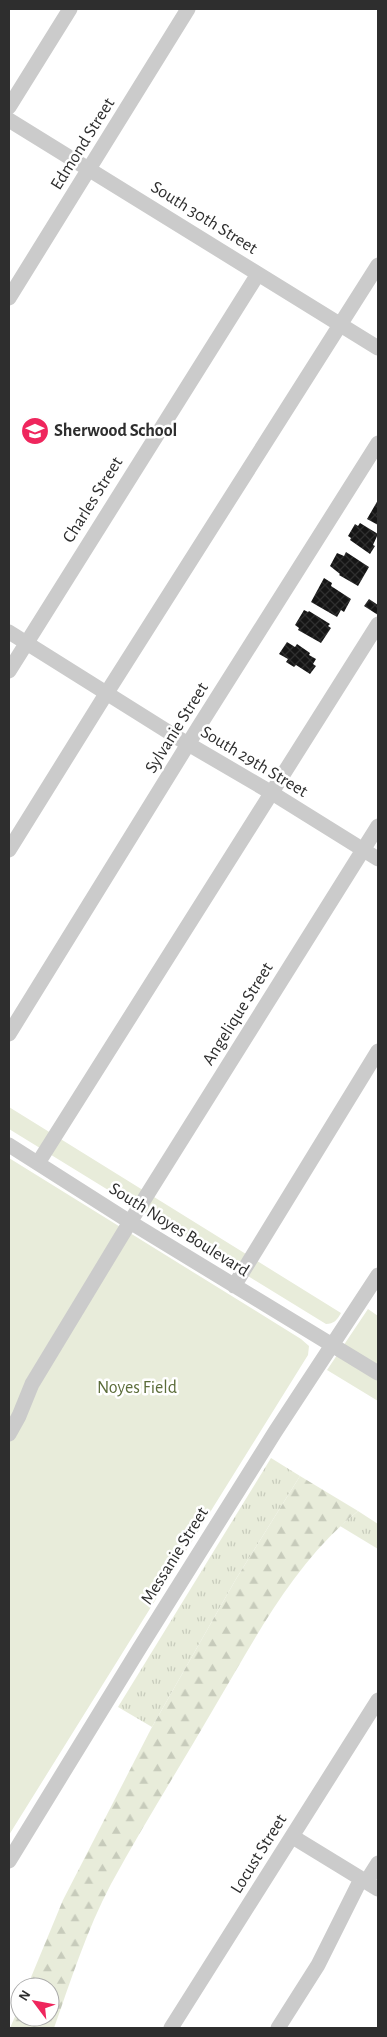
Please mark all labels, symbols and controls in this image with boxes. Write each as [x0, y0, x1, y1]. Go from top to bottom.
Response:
street label: Edmond Street [48, 95, 118, 193]
street label: South 30th Street [148, 178, 261, 258]
school or university icon: Sherwood School [20, 416, 50, 446]
place label: Sherwood School [54, 422, 177, 440]
street label: Charles Street [60, 454, 127, 546]
street label: Sylvanie Street [142, 679, 212, 776]
street label: South 29th Street [197, 723, 311, 801]
street label: Angelique Street [199, 959, 277, 1069]
street label: South Noyes Boulevard [106, 1180, 252, 1280]
park label: Noyes Field [97, 1379, 177, 1397]
street label: Messanie Street [138, 1504, 212, 1608]
street label: Locust Street [228, 1811, 291, 1897]
north arrow [10, 1977, 60, 2027]
text: N [16, 1988, 33, 2003]

